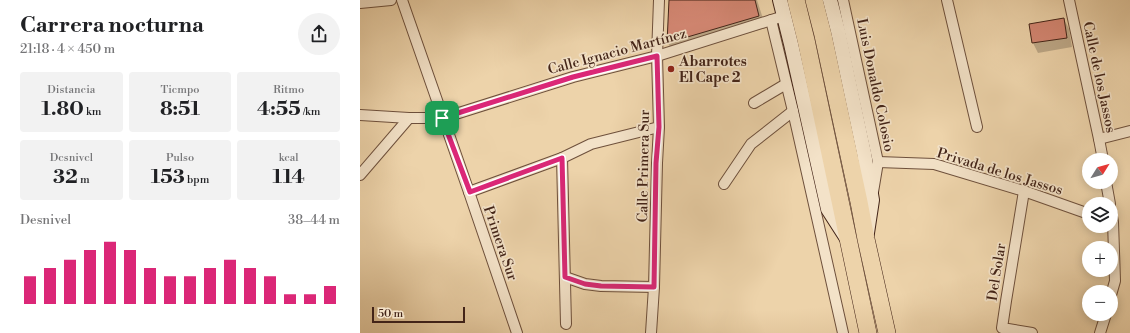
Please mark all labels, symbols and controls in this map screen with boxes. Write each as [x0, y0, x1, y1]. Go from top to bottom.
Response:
text: Carrera nocturna [20, 12, 204, 39]
button: share [298, 13, 340, 55]
street label: Luis Donaldo Colosio [852, 17, 898, 154]
street label: Calle de los Jassos [1078, 20, 1120, 134]
street label: Calle Ignacio Martínez [546, 25, 689, 79]
text: 21:18 · 4 × 450 m [20, 41, 115, 57]
place label: Abarrotes El Cape 2 [678, 53, 747, 87]
marker: Abarrotes El Cape 2 [666, 64, 676, 74]
text: Distancia [47, 83, 95, 97]
text: Tiempo [161, 83, 199, 97]
text: Ritmo [273, 83, 304, 97]
text: 1.80 [41, 97, 84, 122]
text: 8:51 [160, 97, 200, 122]
text: 4:55 [257, 97, 301, 122]
pin [425, 101, 459, 135]
text: km [84, 105, 101, 119]
text: /km [301, 105, 320, 119]
icon: arrive [431, 107, 453, 129]
street label: Calle Primera Sur [634, 109, 654, 223]
street label: Privada de los Jassos [935, 144, 1065, 200]
text: Desnivel [50, 151, 93, 165]
text: Pulso [166, 151, 194, 165]
text: kcal [279, 151, 299, 165]
north arrow [1082, 153, 1118, 189]
map controls [1082, 153, 1118, 321]
text: 32 [53, 165, 78, 190]
text: 153 [151, 165, 185, 190]
text: 114 [272, 165, 305, 190]
text: m [78, 173, 90, 187]
text: bpm [185, 173, 209, 187]
button: layers [1082, 197, 1118, 233]
street label: Primera Sur [479, 204, 521, 283]
text: Desnivel [20, 212, 71, 228]
text: 38–44 m [288, 212, 340, 228]
button: + [1082, 241, 1118, 277]
street label: Del Solar [984, 242, 1010, 302]
button: − [1082, 285, 1118, 321]
scale bar [372, 305, 465, 324]
text: 50 m [378, 307, 403, 321]

